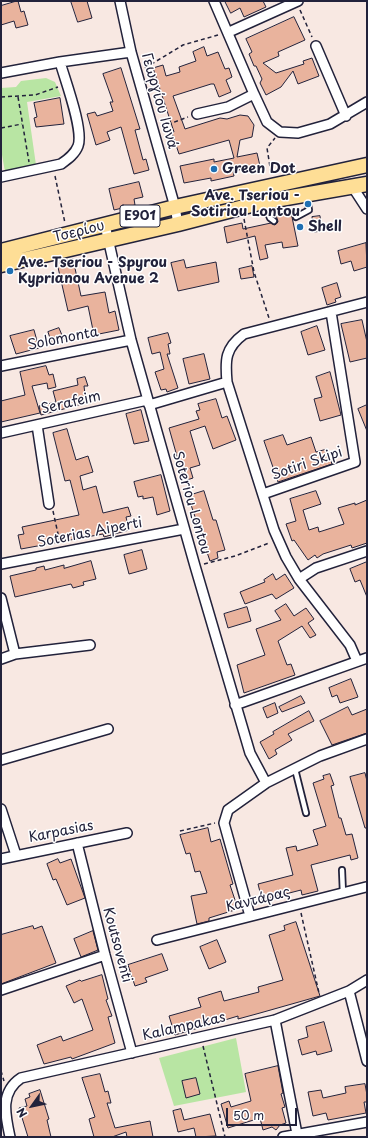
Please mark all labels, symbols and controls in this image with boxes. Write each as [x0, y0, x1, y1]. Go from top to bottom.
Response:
street label: Γεωργίου Ιωνά [137, 51, 181, 151]
place label: Green Dot [222, 161, 296, 177]
marker: Green Dot [209, 164, 219, 174]
place label: Ave. Tseriou - Sotiriou Lontou [191, 188, 300, 220]
marker: Ave. Tseriou - Sotiriou Lontou [303, 199, 313, 209]
road number: E901 [120, 205, 160, 227]
street label: Τσερίου [52, 218, 106, 246]
place label: Shell [308, 219, 342, 235]
marker: Shell [295, 222, 305, 232]
place label: Ave. Tseriou - Spyrou Kyprianou Avenue 2 [18, 255, 167, 288]
marker: Ave. Tseriou - Spyrou Kyprianou Avenue 2 [5, 266, 15, 276]
street label: Solomonta [26, 324, 100, 354]
street label: Serafeim [39, 388, 103, 418]
street label: Sotiri Skipi [269, 444, 345, 484]
street label: Soteriou Lontou [168, 450, 214, 556]
street label: Soterias Aiperti [36, 515, 144, 551]
street label: Karpasias [27, 817, 95, 847]
street label: Καντάρας [224, 884, 292, 916]
street label: Koutsoventi [99, 905, 135, 985]
street label: Kalampakas [141, 1009, 227, 1045]
north arrow [12, 1086, 52, 1126]
scale bar [228, 1100, 299, 1126]
text: N [12, 1105, 31, 1121]
text: 50 m [233, 1106, 264, 1124]

